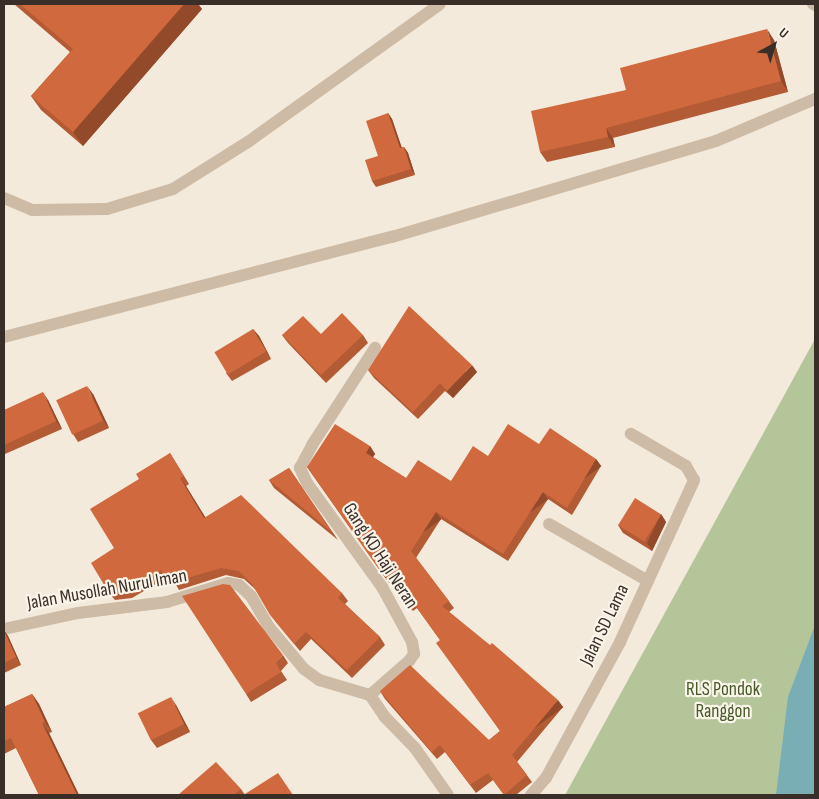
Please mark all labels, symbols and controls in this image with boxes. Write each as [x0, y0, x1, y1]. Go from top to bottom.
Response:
north arrow [749, 20, 799, 70]
text: U [776, 24, 792, 42]
street label: Gang KD Haji Neran [337, 499, 423, 613]
street label: Jalan Musollah Nurul Iman [25, 565, 189, 615]
street label: Jalan SD Lama [576, 581, 634, 669]
park label: RLS Pondok Ranggon [686, 679, 760, 723]

